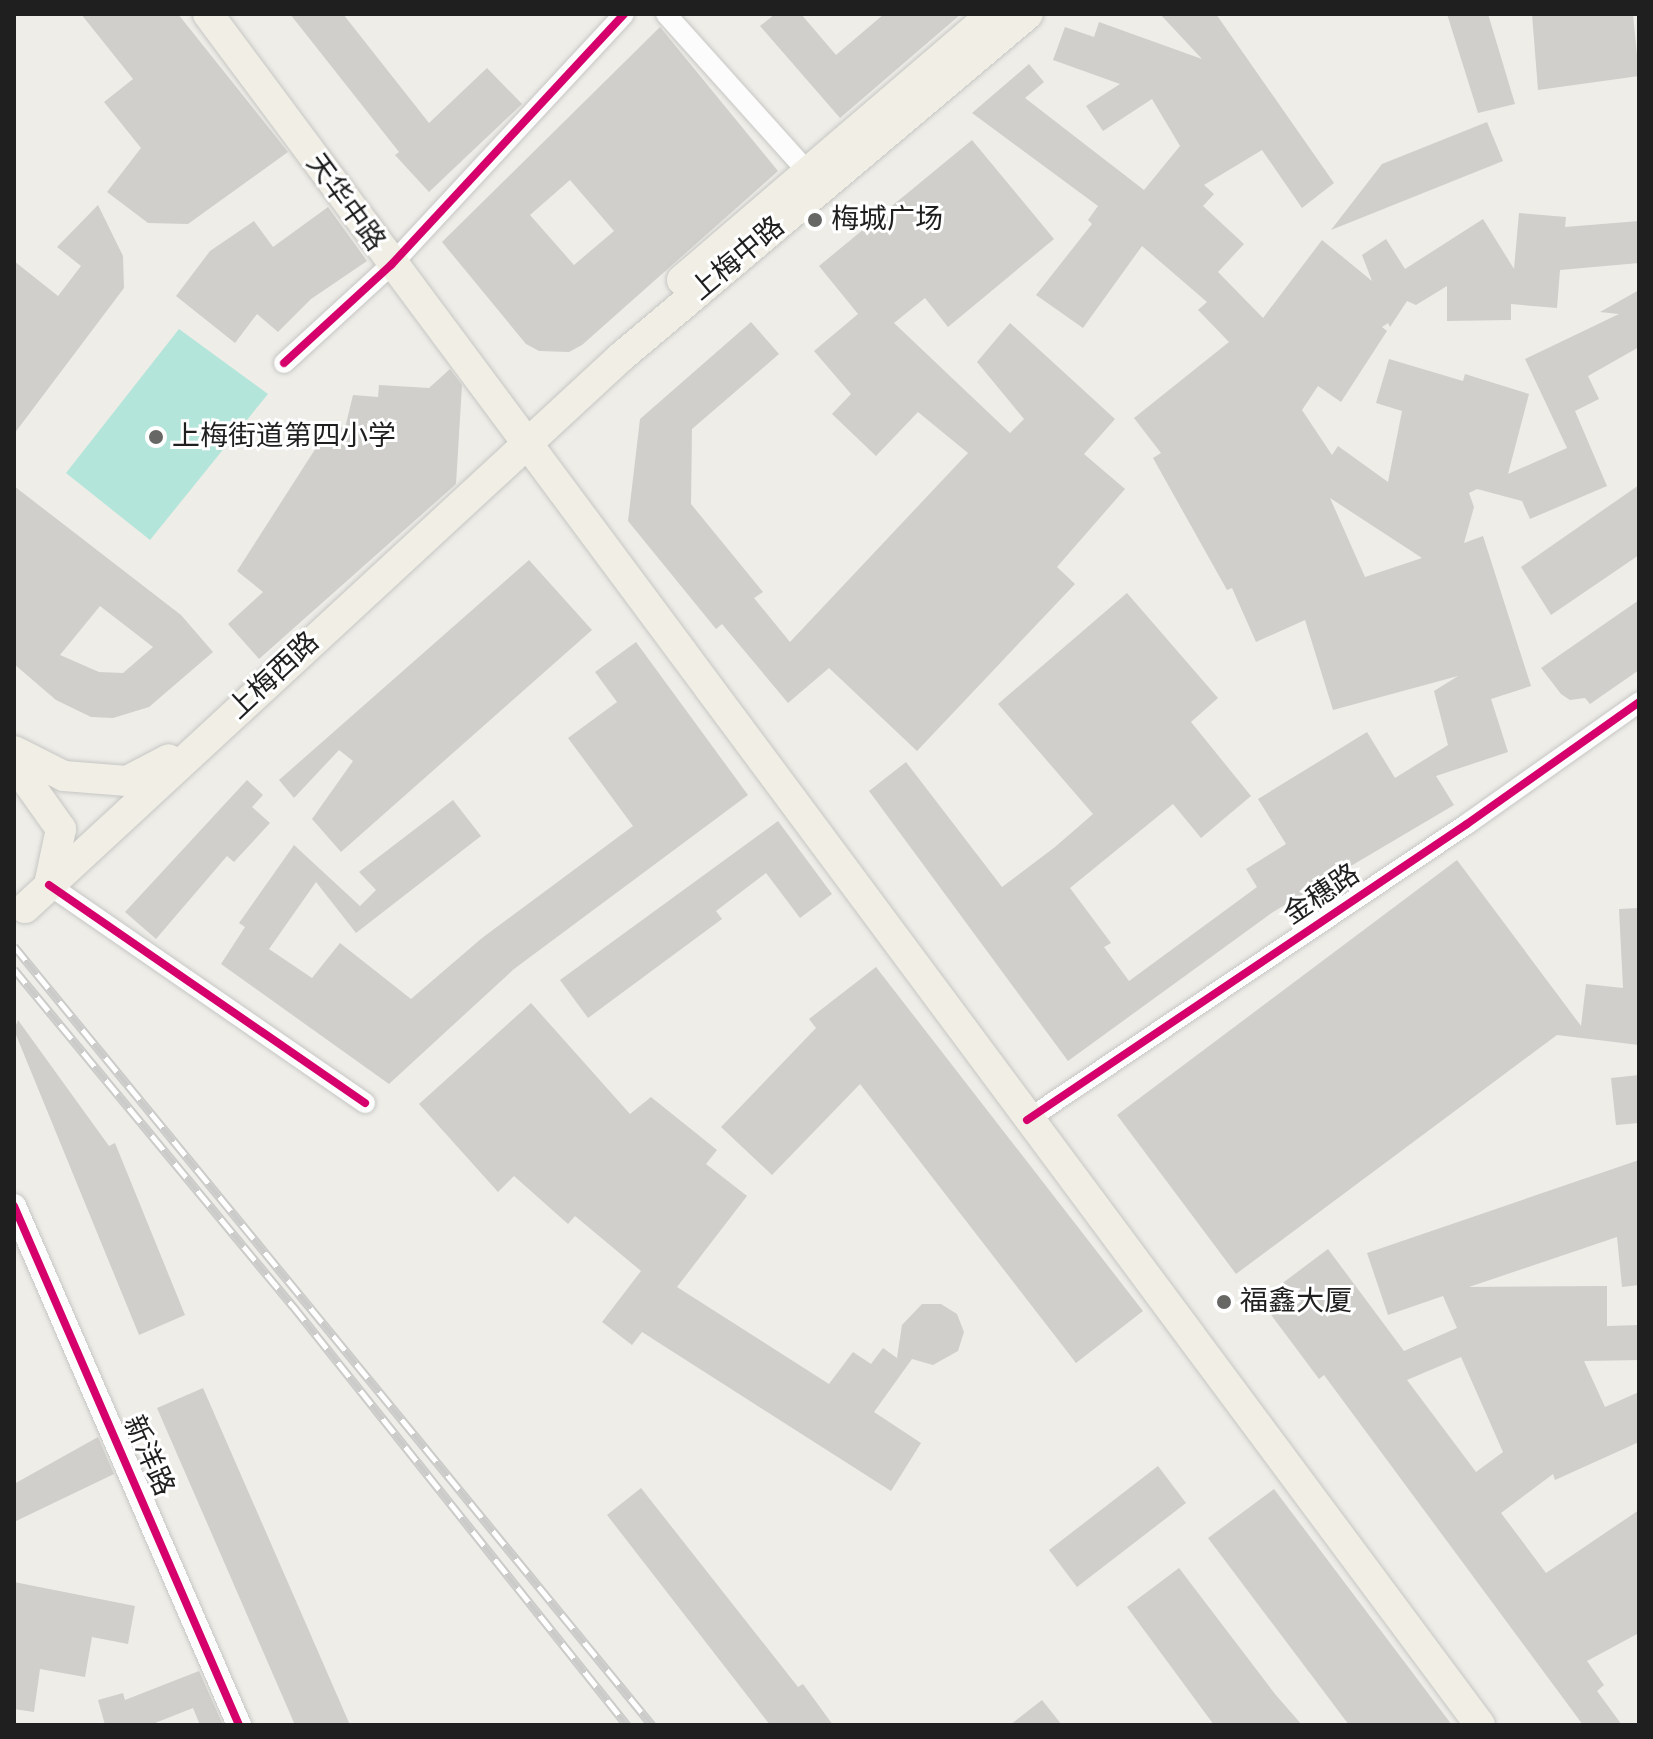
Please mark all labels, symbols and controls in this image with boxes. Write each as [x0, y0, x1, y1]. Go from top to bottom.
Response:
street label: 天华中路 [298, 148, 392, 258]
place label: 梅城广场 [831, 203, 943, 237]
street label: 上梅中路 [684, 210, 792, 308]
marker: 梅城广场 [806, 211, 824, 229]
place label: 上梅街道第四小学 [172, 420, 396, 454]
marker: 上梅街道第四小学 [147, 428, 165, 446]
street label: 上梅西路 [222, 626, 326, 726]
street label: 金穗路 [1278, 858, 1366, 932]
place label: 福鑫大厦 [1240, 1285, 1352, 1319]
marker: 福鑫大厦 [1215, 1293, 1233, 1311]
street label: 新洋路 [116, 1411, 180, 1501]

